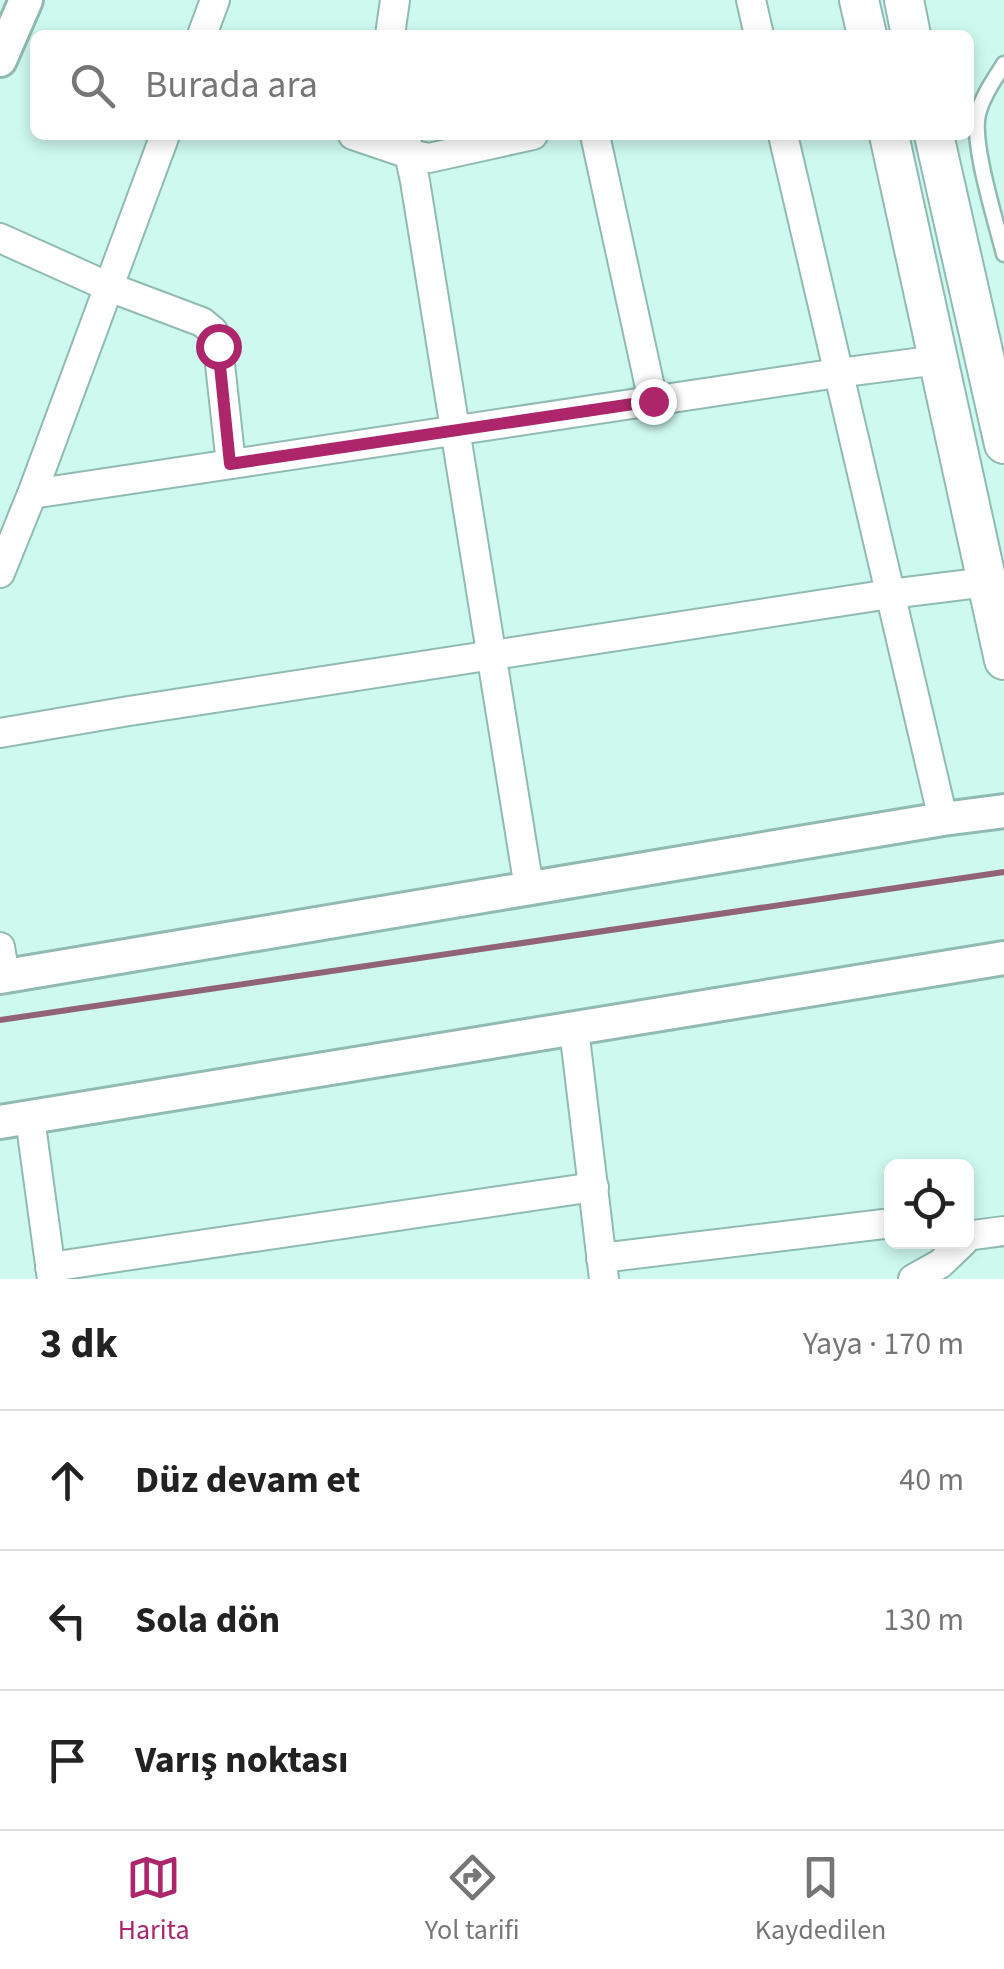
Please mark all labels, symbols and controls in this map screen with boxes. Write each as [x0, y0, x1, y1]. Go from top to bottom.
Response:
search box [30, 30, 974, 140]
icon: search [65, 58, 120, 113]
text: Burada ara [145, 58, 318, 112]
route start [196, 324, 242, 370]
route end [631, 379, 677, 425]
map controls [884, 1159, 974, 1249]
button: locate [884, 1159, 974, 1249]
text: 3 dk [40, 1314, 118, 1374]
text: Yaya · 170 m [803, 1321, 964, 1367]
icon: ahead [40, 1453, 95, 1508]
text: Düz devam et [135, 1453, 360, 1507]
text: 40 m [899, 1457, 964, 1503]
icon: left [40, 1593, 95, 1648]
text: Sola dön [135, 1593, 280, 1647]
text: 130 m [883, 1597, 964, 1643]
icon: arrive [40, 1733, 95, 1788]
text: Varış noktası [135, 1733, 348, 1787]
tab: Harita [118, 1850, 190, 1950]
tab: Yol tarifi [425, 1850, 520, 1950]
tab: Kaydedilen [755, 1850, 886, 1950]

